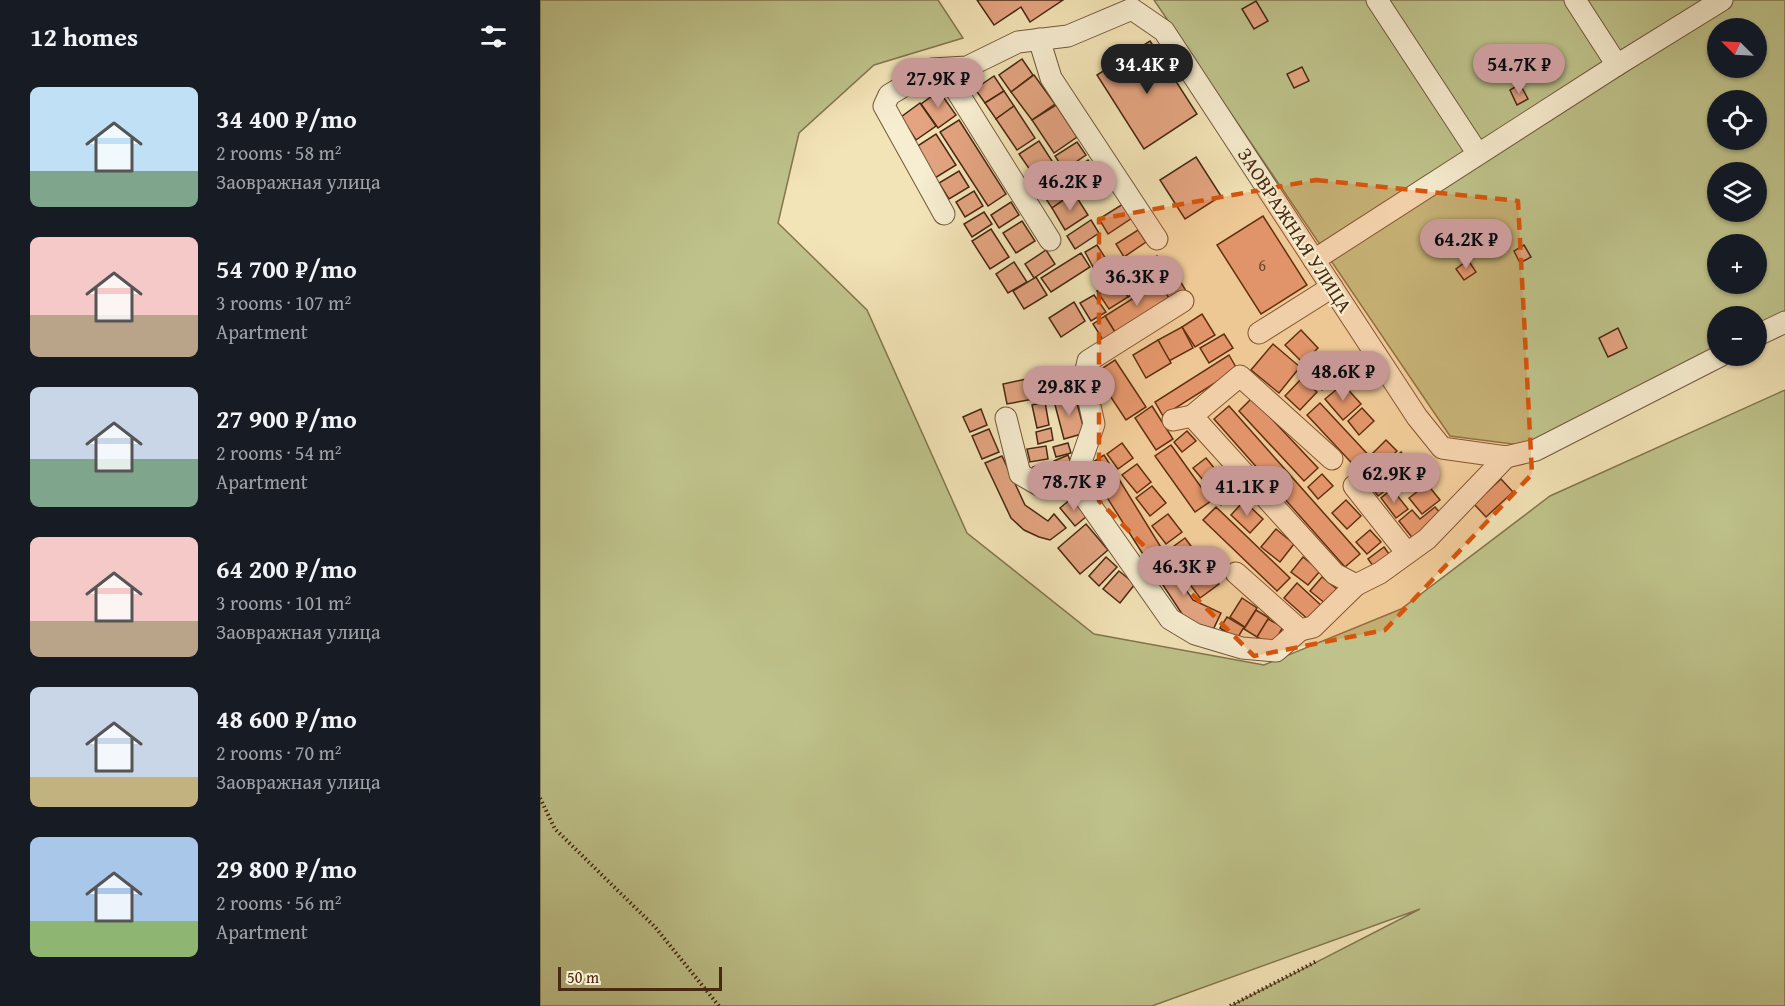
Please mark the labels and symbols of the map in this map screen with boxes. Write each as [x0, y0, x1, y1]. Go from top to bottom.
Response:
north arrow [1707, 18, 1767, 78]
pin: 34.4K ₽ [1092, 44, 1202, 95]
pin: 54.7K ₽ [1464, 44, 1574, 95]
pin: 27.9K ₽ [883, 58, 993, 109]
street label: ЗАОВРАЖНАЯ УЛИЦА [1231, 142, 1360, 318]
pin: 46.2K ₽ [1015, 161, 1125, 212]
pin: 64.2K ₽ [1411, 219, 1521, 270]
house number: 6 [1258, 253, 1266, 277]
pin: 36.3K ₽ [1082, 256, 1192, 307]
pin: 48.6K ₽ [1288, 351, 1398, 402]
pin: 29.8K ₽ [1014, 366, 1124, 417]
pin: 62.9K ₽ [1339, 453, 1449, 504]
pin: 78.7K ₽ [1019, 461, 1129, 512]
pin: 41.1K ₽ [1192, 466, 1302, 517]
pin: 46.3K ₽ [1129, 546, 1239, 597]
scale bar [558, 964, 722, 992]

